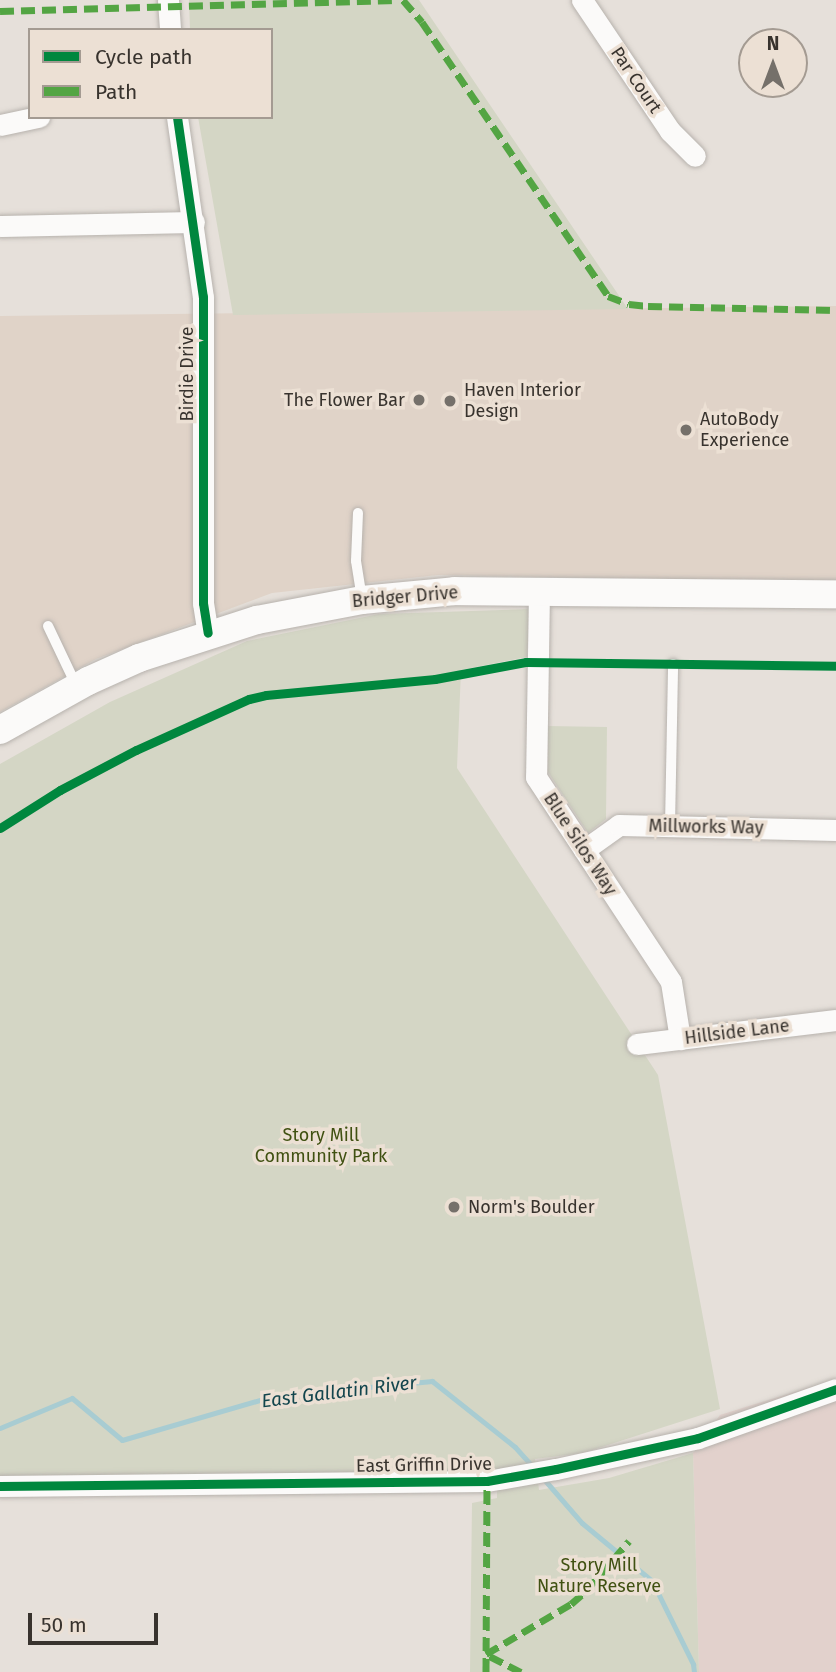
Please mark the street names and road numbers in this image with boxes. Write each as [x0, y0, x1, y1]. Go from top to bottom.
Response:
street label: Par Court [606, 43, 666, 117]
street label: Birdie Drive [176, 326, 198, 422]
street label: Bridger Drive [351, 582, 459, 612]
street label: Blue Silos Way [539, 789, 621, 899]
street label: Millworks Way [648, 815, 764, 839]
street label: Hillside Lane [683, 1015, 791, 1049]
street label: East Griffin Drive [356, 1453, 492, 1477]

